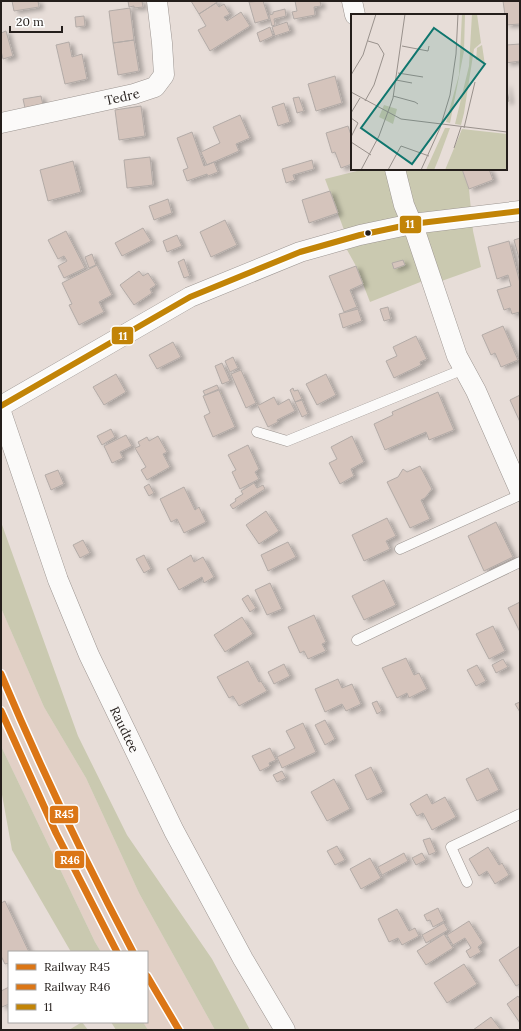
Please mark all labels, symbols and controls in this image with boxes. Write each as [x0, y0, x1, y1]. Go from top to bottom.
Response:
scale bar [10, 8, 62, 34]
text: 20 m [16, 14, 44, 29]
inset map [351, 14, 507, 170]
street label: Tedre [103, 85, 142, 109]
line badge: 11 [399, 215, 422, 234]
text: 11 [406, 217, 415, 231]
unlabelled marker [363, 228, 373, 238]
line badge: 11 [111, 326, 134, 345]
text: 11 [119, 329, 128, 343]
street label: Raudtee [106, 704, 143, 755]
line badge: R45 [49, 805, 79, 824]
text: R45 [54, 807, 74, 821]
line badge: R46 [54, 850, 85, 869]
text: R46 [60, 853, 80, 867]
legend [8, 951, 148, 1023]
text: Railway R45 [44, 959, 110, 974]
text: Railway R46 [44, 979, 110, 994]
text: 11 [44, 999, 53, 1014]

